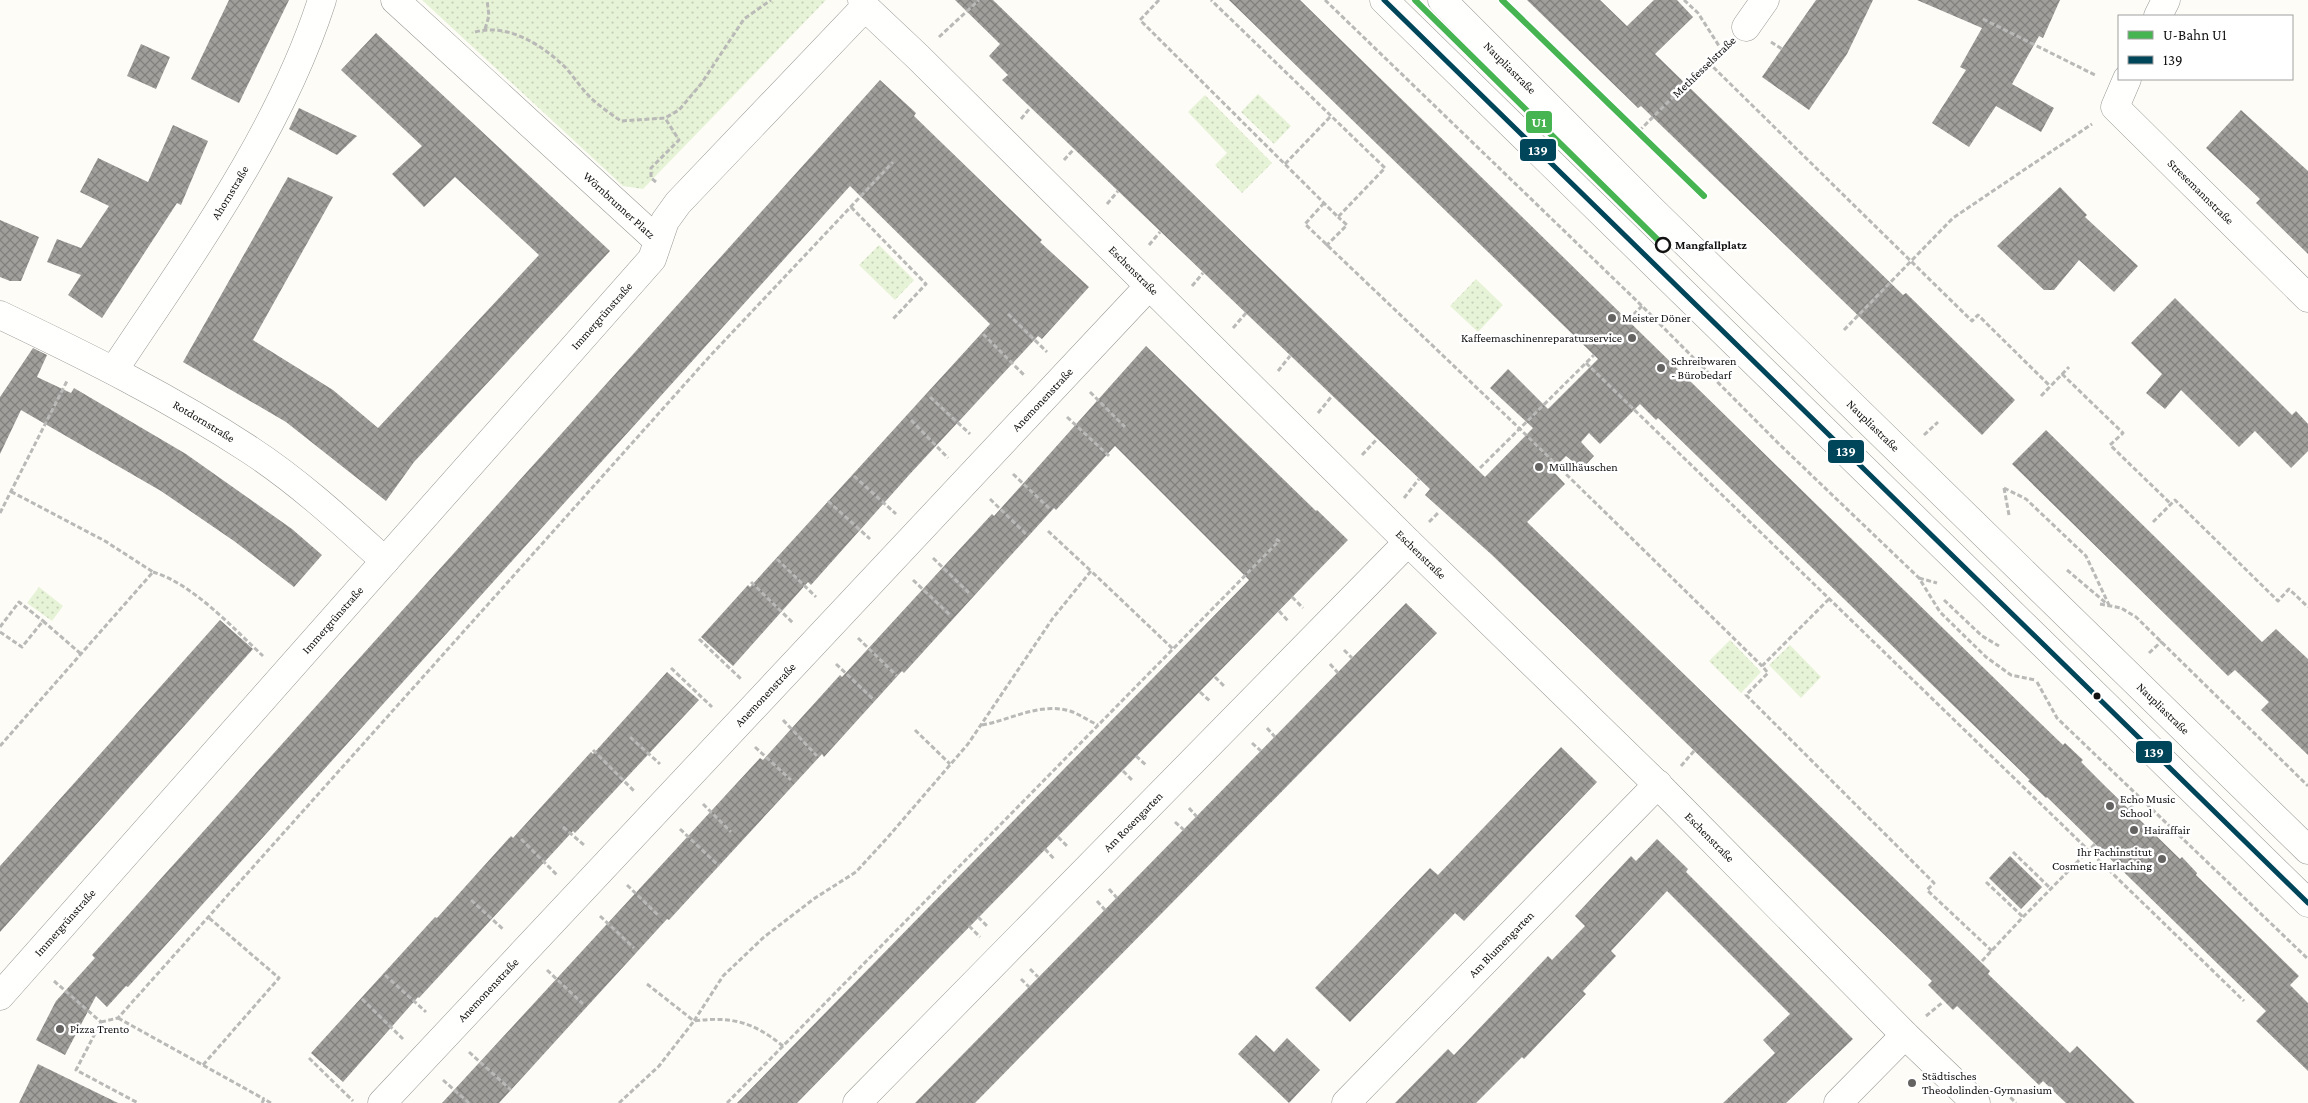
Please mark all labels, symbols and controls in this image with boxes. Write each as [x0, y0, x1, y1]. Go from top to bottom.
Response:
legend [2118, 15, 2293, 80]
text: U-Bahn U1 [2163, 27, 2227, 43]
street label: Methfesselstraße [1669, 33, 1739, 101]
street label: Naupliastraße [1481, 39, 1539, 97]
text: 139 [2163, 52, 2183, 68]
line badge: U1 [1525, 110, 1553, 134]
text: U1 [1532, 114, 1546, 130]
line badge: 139 [1519, 138, 1557, 162]
text: 139 [1528, 142, 1548, 158]
street label: Stresemannstraße [2165, 156, 2237, 227]
street label: Ahornstraße [208, 163, 252, 222]
street label: Wörnbrunner Platz [580, 169, 658, 242]
marker: Mangfallplatz [1655, 237, 1671, 253]
place label: Mangfallplatz [1675, 238, 1747, 252]
street label: Eschenstraße [1106, 243, 1162, 298]
street label: Immergrünstraße [568, 279, 635, 353]
place label: Meister Döner [1622, 311, 1691, 325]
marker: Meister Döner [1606, 312, 1618, 324]
place label: Kaffeemaschinenreparaturservice [1461, 331, 1622, 345]
marker: Kaffeemaschinenreparaturservice [1626, 332, 1638, 344]
place label: Schreibwaren - Bürobedarf [1671, 354, 1737, 382]
marker: Schreibwaren - Bürobedarf [1655, 362, 1667, 374]
street label: Anemonenstraße [1009, 365, 1076, 434]
street label: Naupliastraße [1844, 397, 1902, 455]
street label: Rotdornstraße [170, 398, 237, 445]
line badge: 139 [1827, 439, 1865, 464]
text: 139 [1836, 443, 1856, 459]
place label: Müllhäuschen [1549, 460, 1618, 474]
marker: Müllhäuschen [1533, 461, 1545, 473]
street label: Eschenstraße [1393, 527, 1449, 582]
street label: Immergrünstraße [299, 583, 366, 657]
street label: Anemonenstraße [732, 660, 799, 730]
street label: Naupliastraße [2134, 680, 2192, 737]
unlabelled marker [2092, 691, 2102, 701]
line badge: 139 [2135, 740, 2173, 764]
text: 139 [2144, 744, 2164, 760]
street label: Am Rosengarten [1100, 788, 1166, 855]
place label: Echo Music School [2120, 792, 2175, 820]
marker: Echo Music School [2104, 800, 2116, 812]
street label: Eschenstraße [1682, 809, 1737, 865]
place label: Hairaffair [2144, 823, 2191, 837]
marker: Hairaffair [2128, 824, 2140, 836]
place label: Ihr Fachinstitut Cosmetic Harlaching [2052, 845, 2153, 873]
marker: Ihr Fachinstitut Cosmetic Harlaching [2156, 853, 2168, 865]
street label: Immergrünstraße [31, 886, 98, 959]
street label: Am Blumengarten [1466, 908, 1537, 980]
street label: Anemonenstraße [455, 955, 521, 1025]
place label: Pizza Trento [70, 1022, 129, 1036]
marker: Pizza Trento [54, 1023, 66, 1035]
place label: Städtisches Theodolinden-Gymnasium [1922, 1069, 2053, 1097]
marker: Städtisches Theodolinden-Gymnasium [1906, 1077, 1918, 1089]

